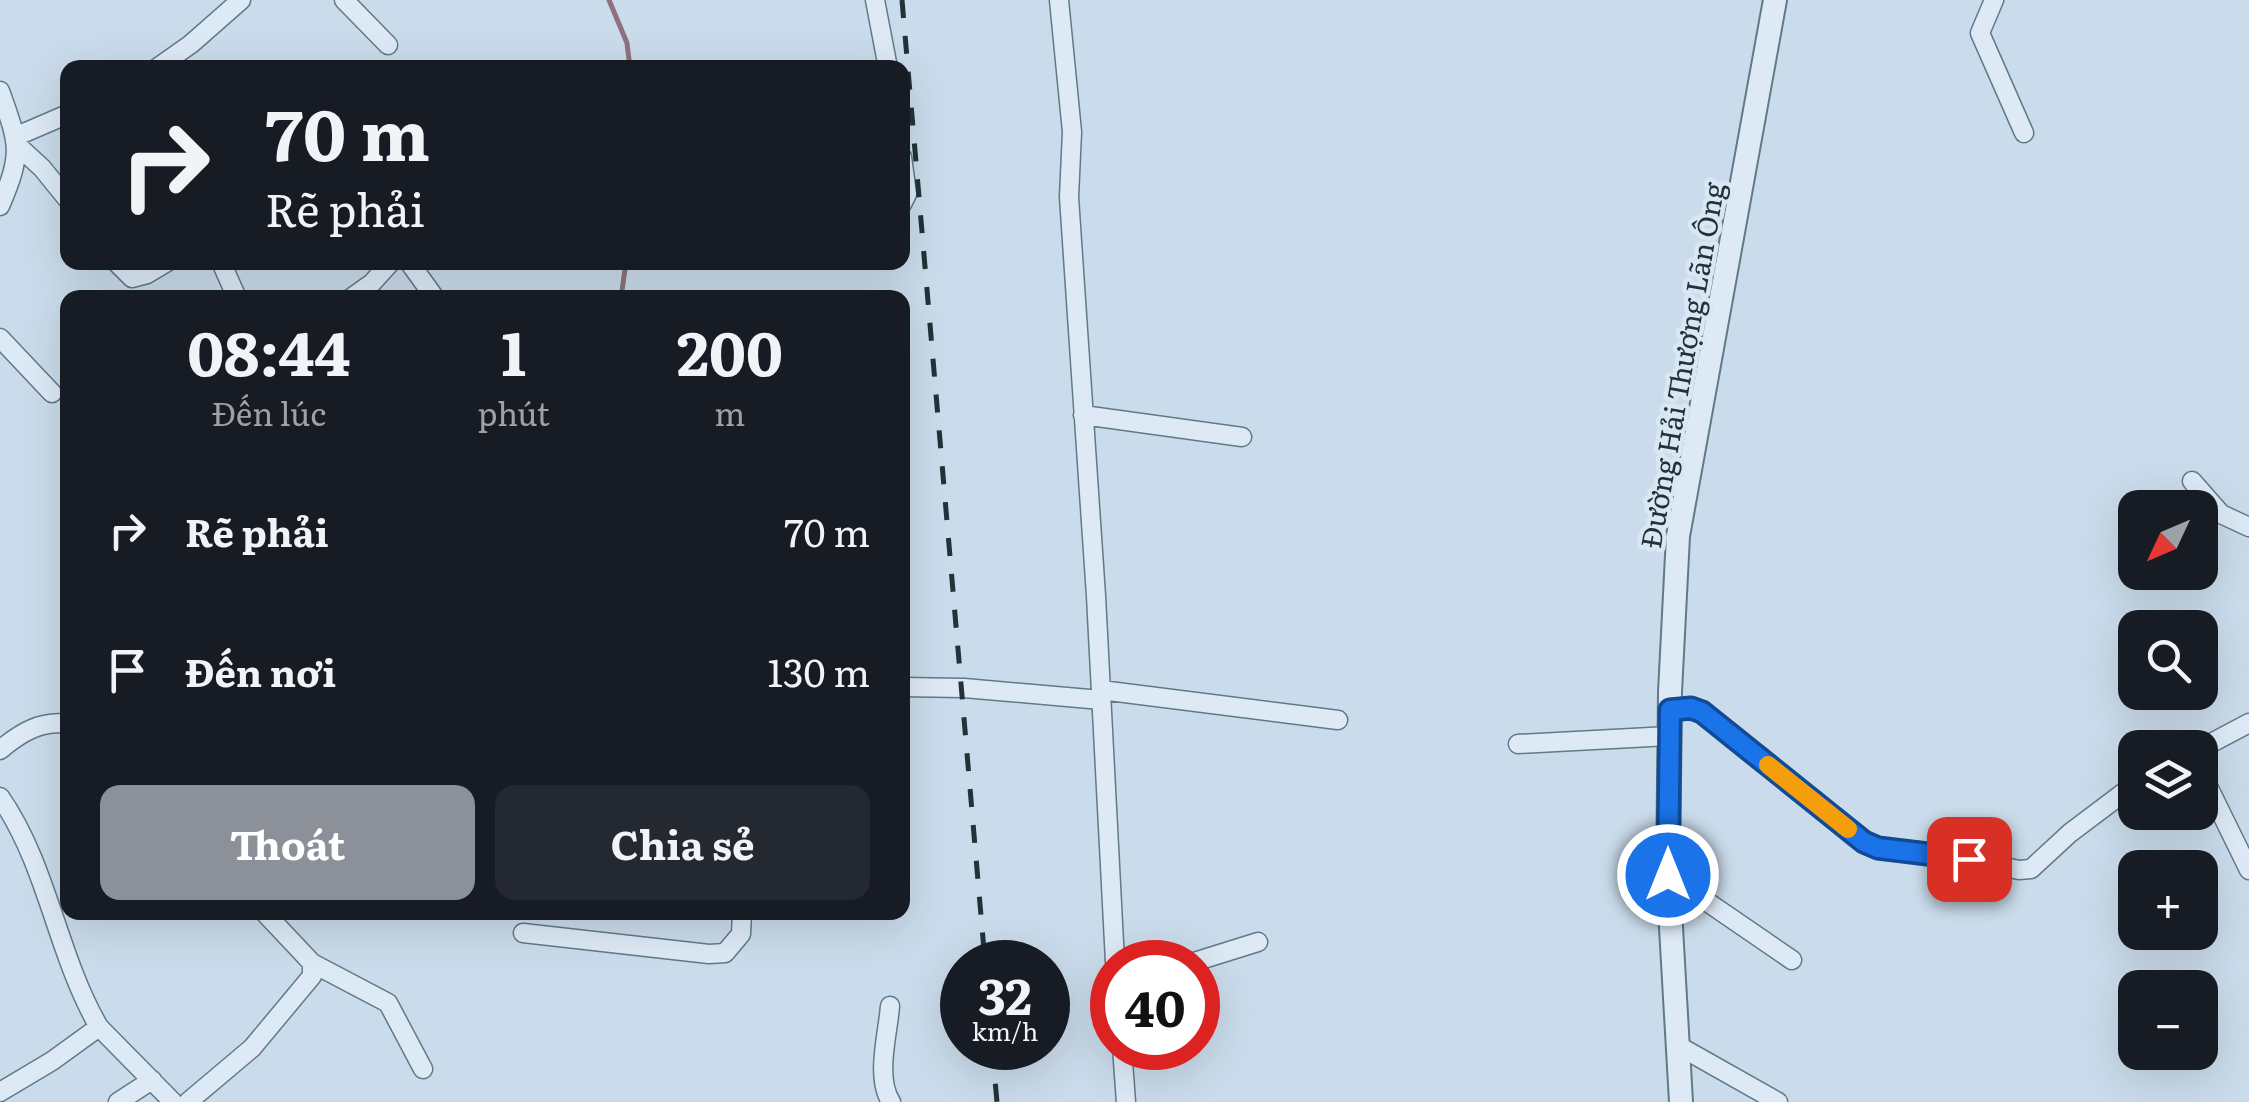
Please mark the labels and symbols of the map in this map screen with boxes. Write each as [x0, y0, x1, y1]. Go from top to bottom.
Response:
street label: Đường Hải Thượng Lãn Ông [1628, 178, 1734, 551]
north arrow [2118, 490, 2218, 590]
pin [1927, 817, 2012, 902]
position arrow [1616, 823, 1720, 927]
speed limit sign: 40 [1090, 940, 1220, 1070]

